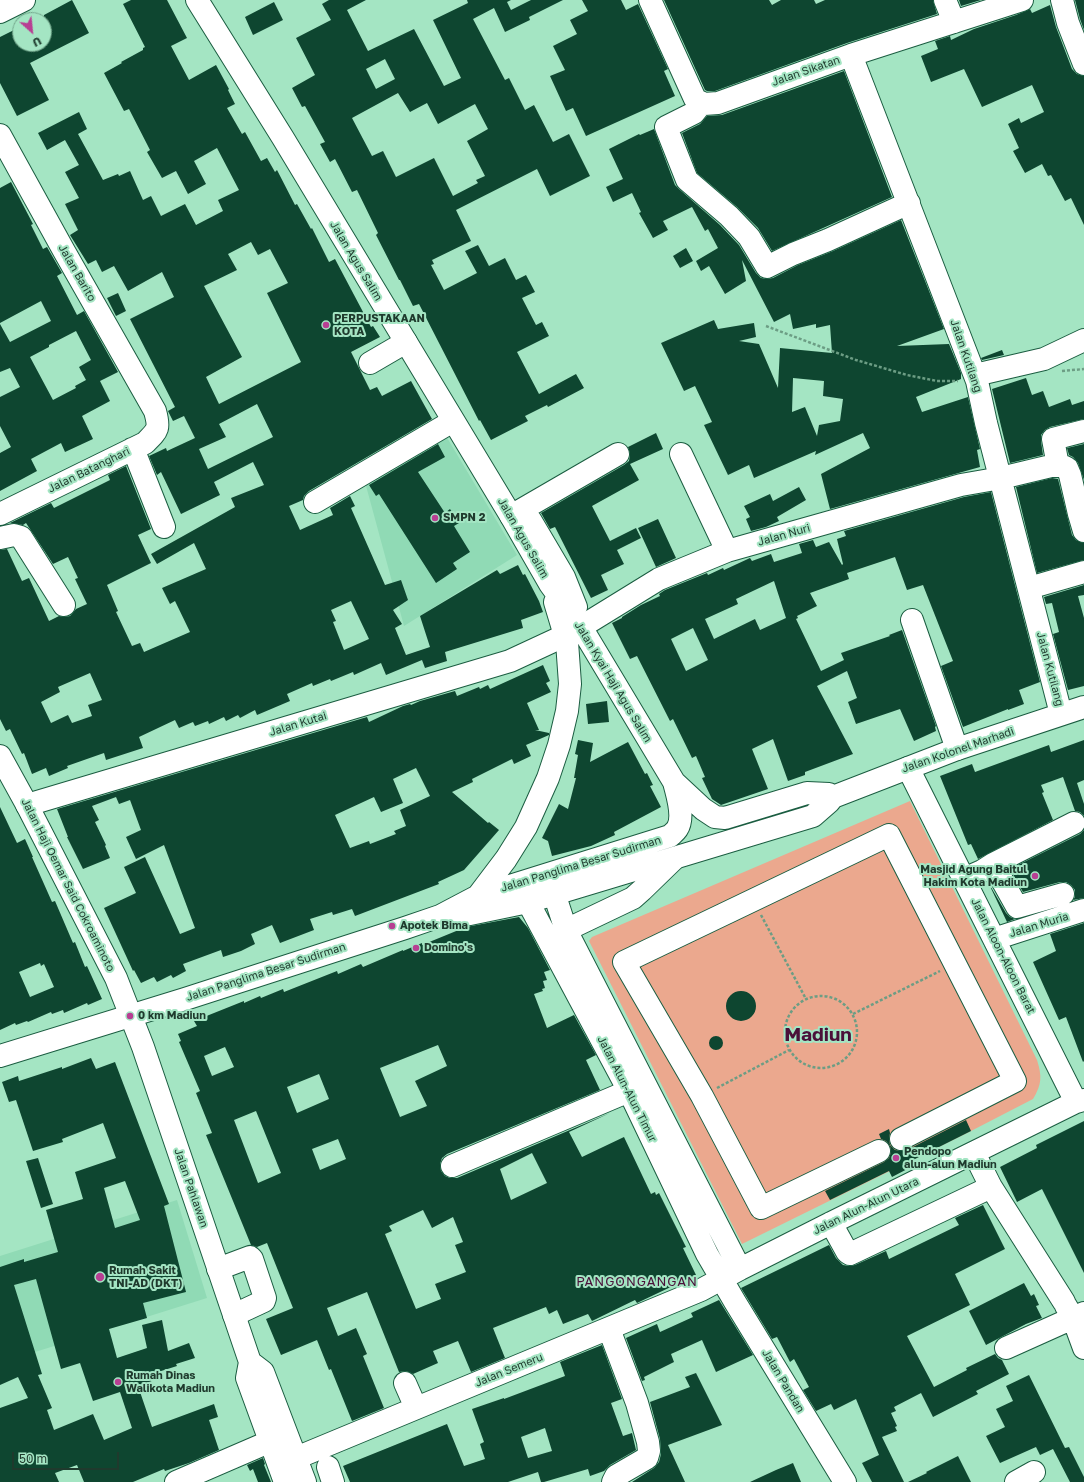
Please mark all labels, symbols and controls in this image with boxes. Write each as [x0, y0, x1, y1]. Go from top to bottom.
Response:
north arrow [12, 12, 52, 52]
text: U [31, 35, 44, 50]
street label: Jalan Sikatan [770, 53, 842, 89]
street label: Jalan Agus Salim [327, 219, 385, 303]
street label: Jalan Barito [55, 242, 99, 304]
place label: PERPUSTAKAAN KOTA [334, 312, 425, 338]
street label: Jalan Kutilang [947, 318, 985, 394]
marker: PERPUSTAKAAN KOTA [321, 320, 331, 330]
street label: Jalan Batanghari [46, 444, 132, 496]
street label: Jalan Agus Salim [495, 496, 551, 580]
place label: SMPN 2 [443, 511, 485, 525]
marker: SMPN 2 [430, 513, 440, 523]
street label: Jalan Nuri [756, 521, 812, 549]
street label: Jalan Kyai Haji Agus Salim [572, 619, 654, 745]
street label: Jalan Kutilang [1034, 630, 1066, 708]
street label: Jalan Kutai [268, 709, 328, 739]
street label: Jalan Kolonel Marhadi [900, 725, 1016, 775]
street label: Jalan Haji Oemar Said Cokroaminoto [18, 796, 118, 974]
street label: Jalan Panglima Besar Sudirman [499, 833, 663, 895]
place label: Masjid Agung Baitul Hakim Kota Madiun [920, 863, 1027, 889]
marker: Masjid Agung Baitul Hakim Kota Madiun [1030, 871, 1040, 881]
street label: Jalan Aloon-Aloon Barat [968, 896, 1038, 1016]
street label: Jalan Muria [1008, 910, 1070, 940]
place label: Apotek Bima [400, 919, 468, 933]
marker: Apotek Bima [387, 921, 397, 931]
street label: Jalan Panglima Besar Sudirman [185, 940, 347, 1004]
place label: Domino's [424, 941, 473, 955]
marker: Domino's [411, 943, 421, 953]
place label: 0 km Madiun [138, 1009, 206, 1023]
marker: 0 km Madiun [125, 1011, 135, 1021]
district label: Madiun [784, 1024, 852, 1046]
street label: Jalan Alun-Alun Timur [595, 1034, 659, 1144]
place label: Pendopo alun-alun Madiun [904, 1145, 997, 1171]
street label: Jalan Pahlawan [171, 1147, 211, 1229]
marker: Pendopo alun-alun Madiun [891, 1153, 901, 1163]
street label: Jalan Alun-Alun Utara [811, 1175, 921, 1237]
place label: Rumah Sakit TNI-AD (DKT) [109, 1264, 182, 1290]
marker: Rumah Sakit TNI-AD (DKT) [94, 1271, 106, 1283]
district label: PANGONGANGAN [576, 1274, 698, 1290]
street label: Jalan Pandan [759, 1347, 807, 1415]
street label: Jalan Semeru [473, 1350, 545, 1390]
place label: Rumah Dinas Walikota Madiun [126, 1369, 215, 1395]
marker: Rumah Dinas Walikota Madiun [113, 1377, 123, 1387]
scale bar [14, 1444, 121, 1470]
text: 50 m [19, 1451, 47, 1466]

